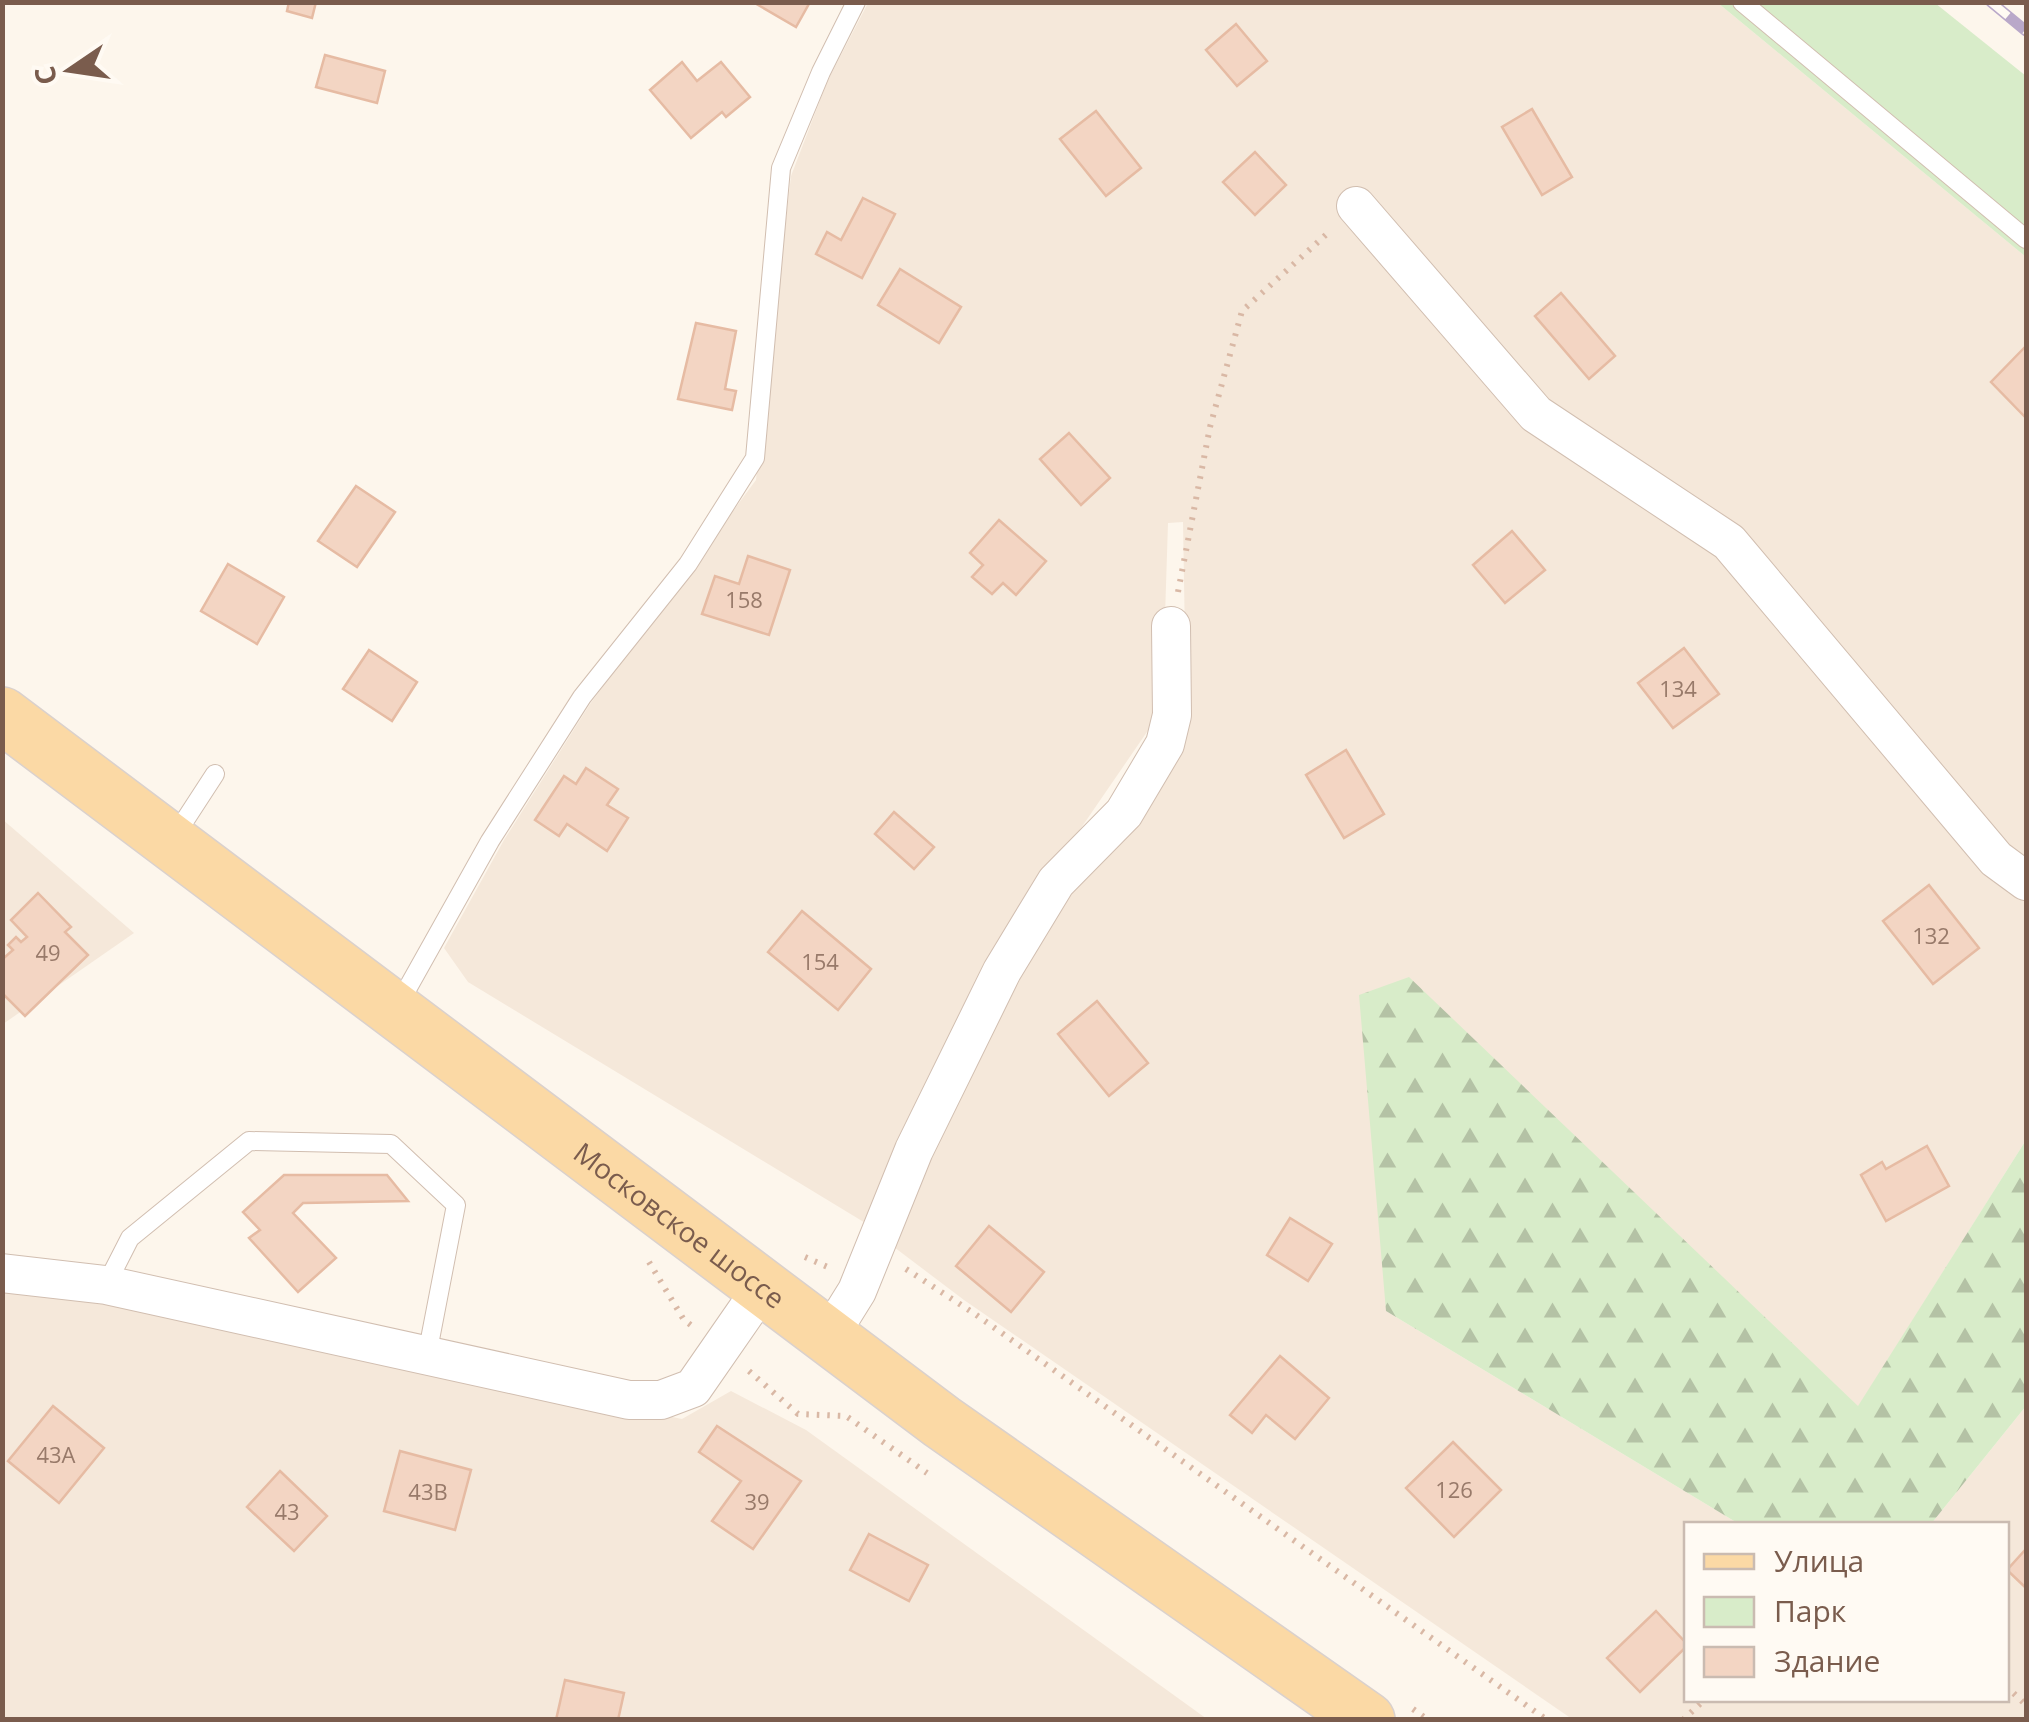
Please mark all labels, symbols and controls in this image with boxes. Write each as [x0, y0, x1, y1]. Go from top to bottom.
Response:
north arrow [20, 20, 120, 120]
text: С [24, 63, 65, 89]
house number: 158 [725, 584, 763, 614]
house number: 134 [1659, 673, 1697, 703]
house number: 132 [1912, 920, 1950, 950]
house number: 49 [35, 937, 61, 967]
house number: 154 [801, 946, 839, 976]
street label: Московское шоссе [566, 1133, 793, 1317]
house number: 43А [36, 1439, 76, 1469]
house number: 126 [1435, 1474, 1473, 1504]
house number: 43В [408, 1476, 448, 1506]
house number: 39 [744, 1486, 770, 1516]
house number: 43 [274, 1496, 300, 1526]
legend [1684, 1522, 2009, 1702]
text: Улица [1774, 1540, 1864, 1581]
text: Парк [1774, 1590, 1847, 1631]
text: Здание [1774, 1640, 1880, 1681]

